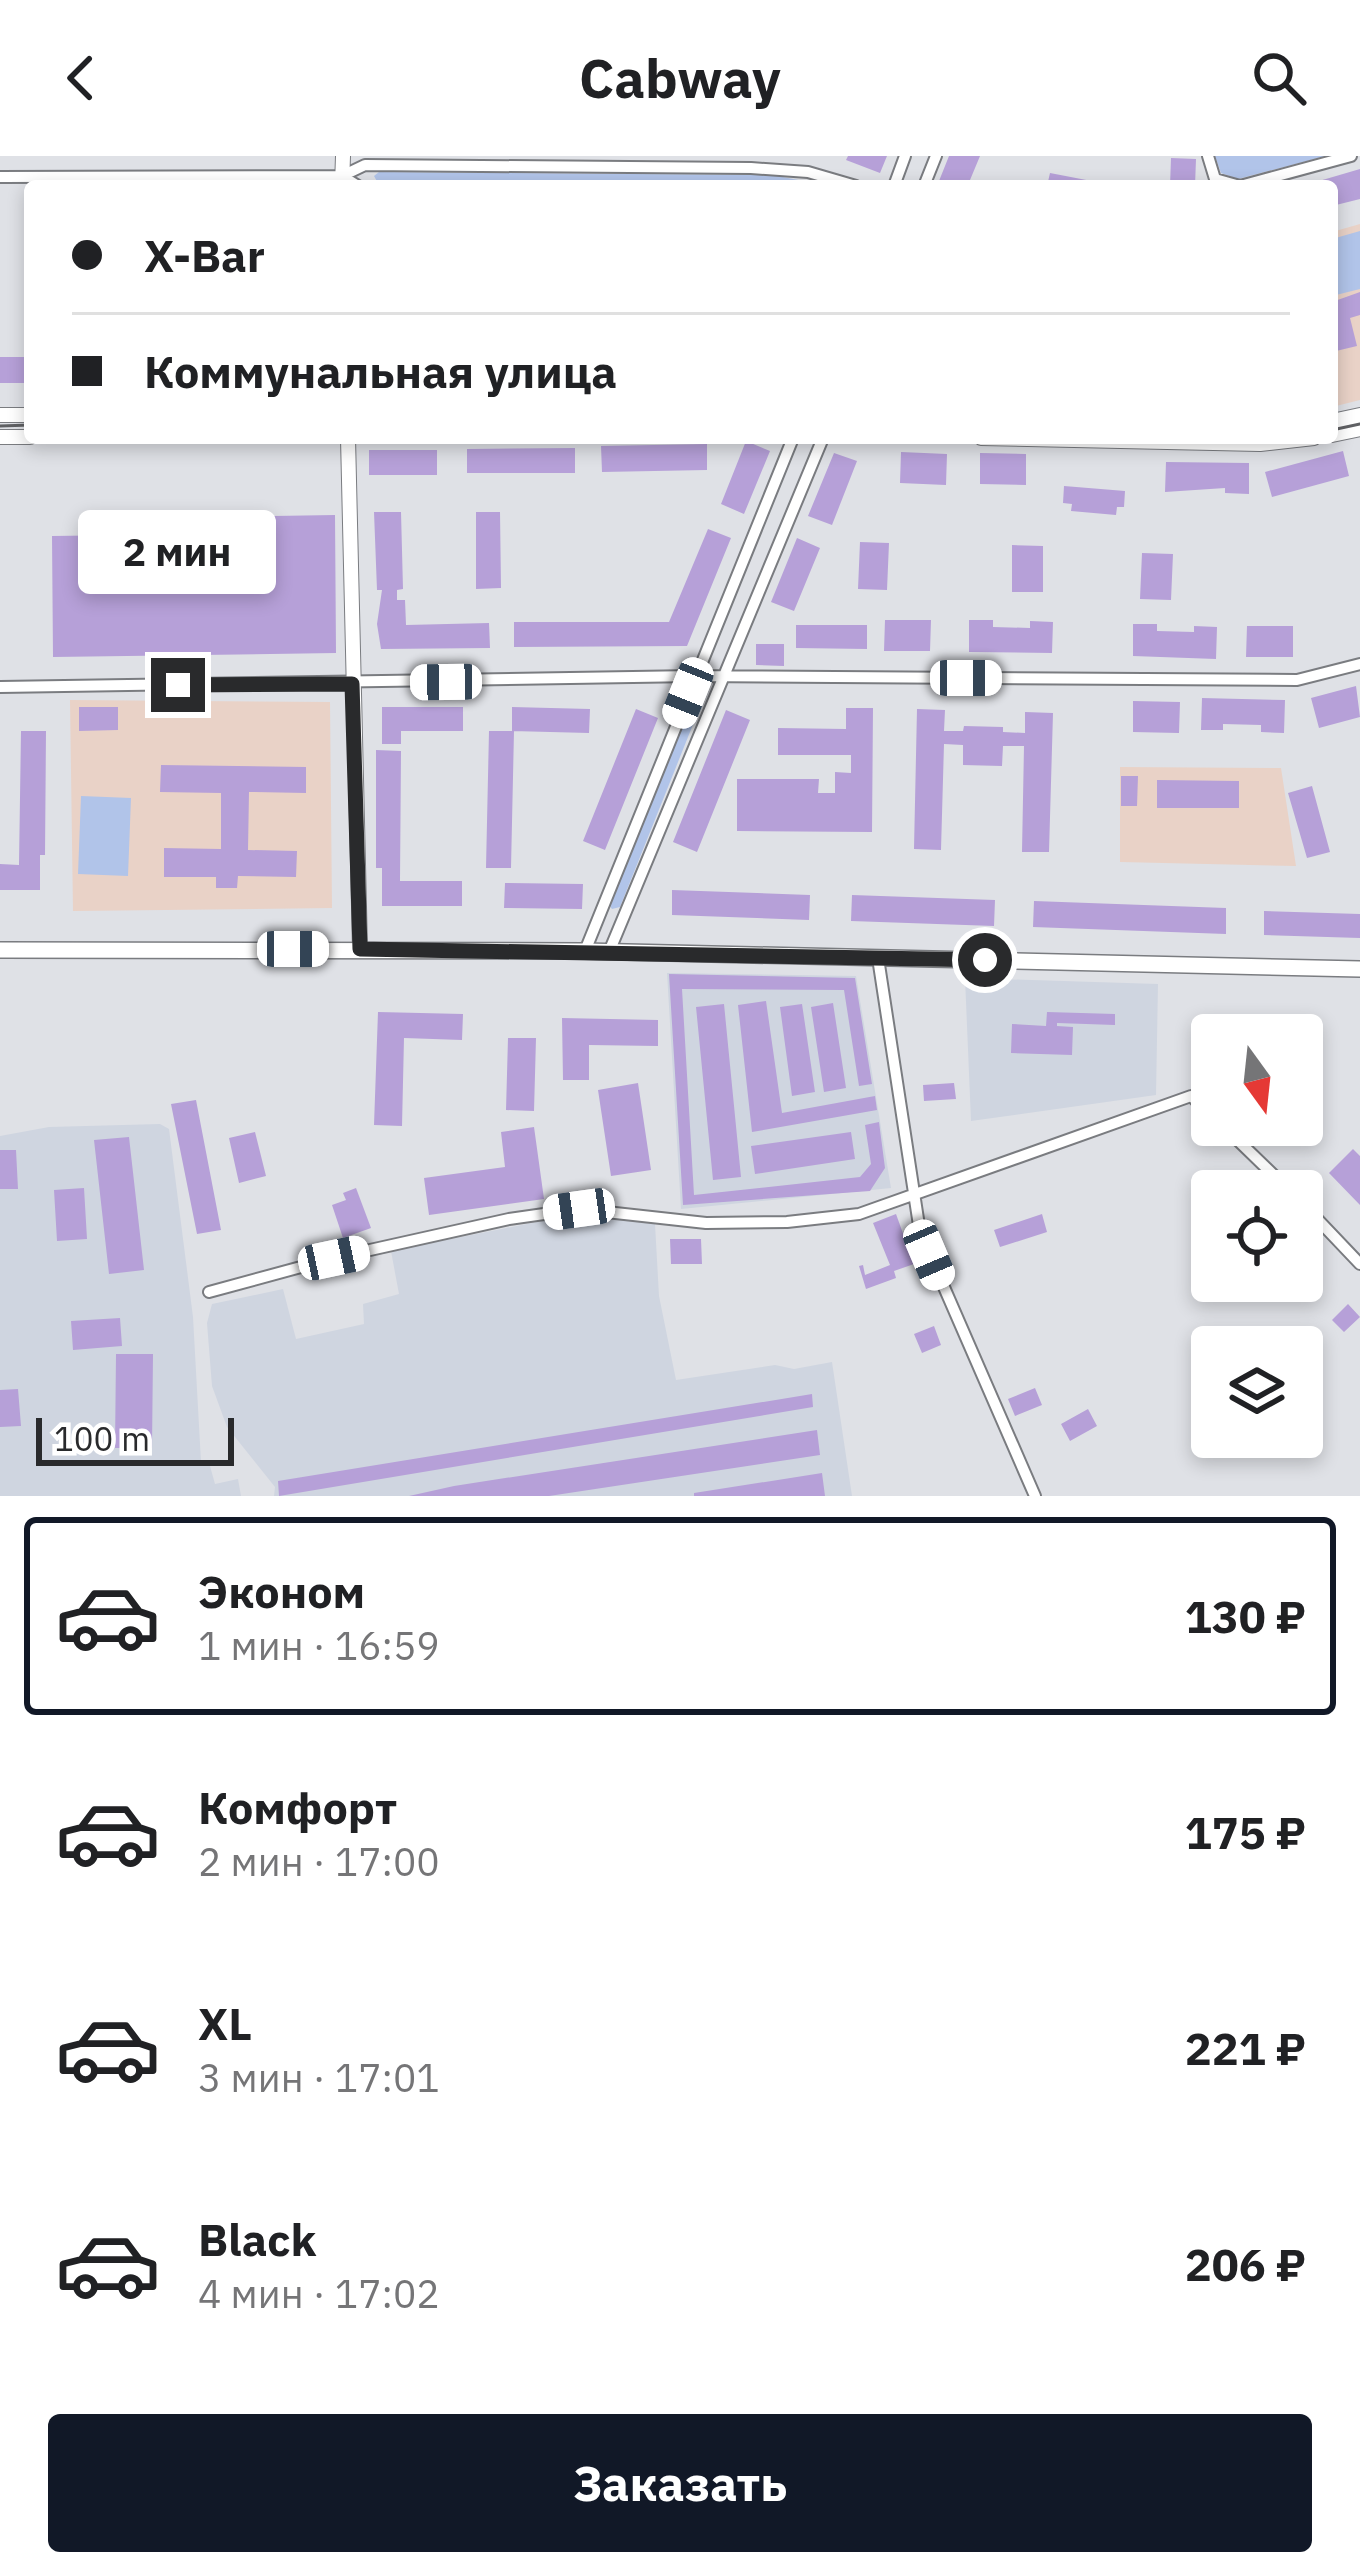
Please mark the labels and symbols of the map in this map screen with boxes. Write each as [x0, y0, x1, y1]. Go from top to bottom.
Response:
callout: 2 мин [79, 511, 277, 595]
car [658, 653, 718, 733]
route end [151, 658, 205, 712]
car [930, 660, 1002, 696]
car [410, 663, 482, 701]
car [257, 931, 329, 967]
route start [958, 933, 1012, 987]
north arrow [1191, 1014, 1323, 1146]
car [541, 1186, 617, 1232]
car [898, 1215, 960, 1295]
car [295, 1233, 373, 1283]
scale bar [36, 1412, 234, 1465]

